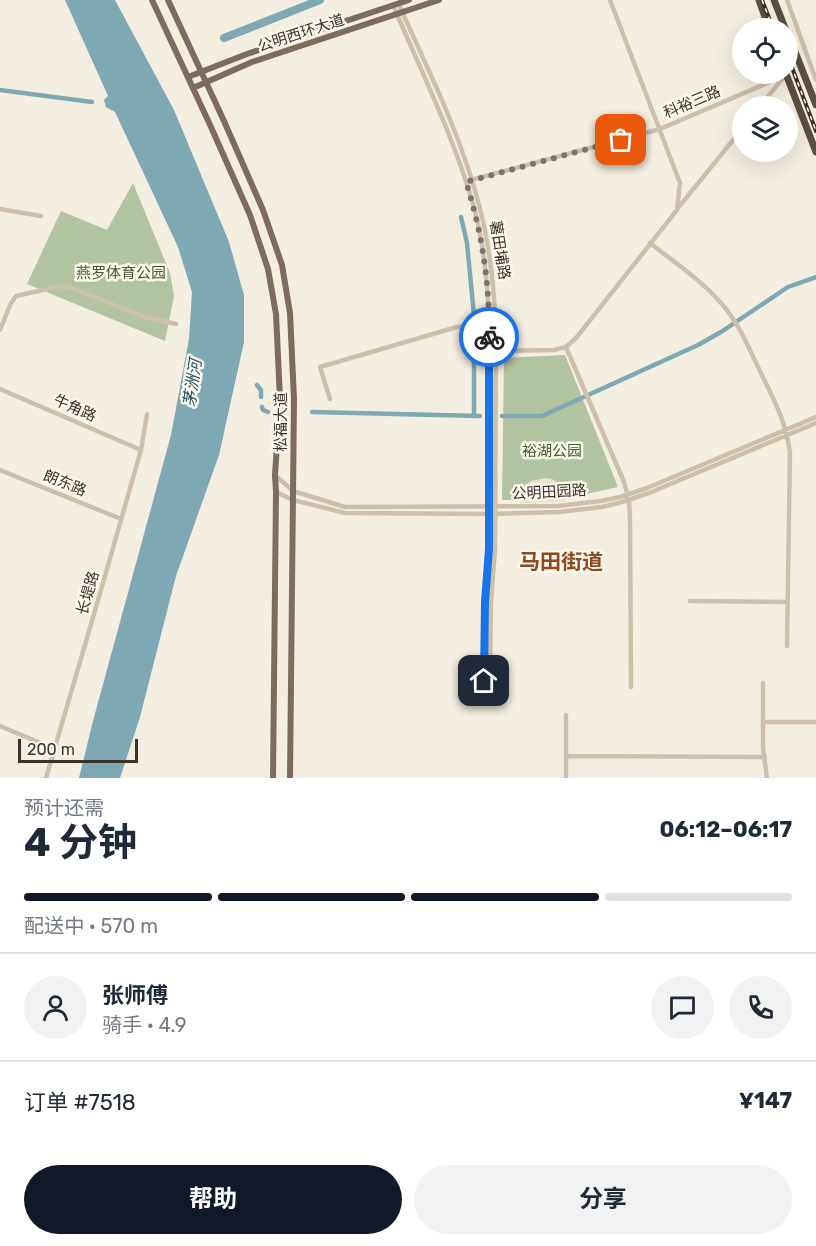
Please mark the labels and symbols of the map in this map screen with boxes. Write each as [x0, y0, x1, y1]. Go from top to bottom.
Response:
street label: 公明西环大道 [255, 11, 347, 55]
street label: 科裕三路 [661, 82, 723, 122]
pin [595, 114, 646, 165]
street label: 薯田埔路 [486, 219, 514, 281]
park label: 燕罗体育公园 [76, 264, 166, 282]
courier [459, 307, 519, 367]
water label: 茅洲河 [180, 355, 206, 408]
street label: 牛角路 [51, 391, 99, 425]
street label: 松福大道 [272, 392, 290, 452]
park label: 裕湖公园 [522, 442, 582, 460]
street label: 朗东路 [41, 466, 89, 500]
street label: 公明田园路 [511, 481, 587, 503]
district label: 马田街道 [519, 549, 603, 574]
street label: 长堤路 [73, 569, 103, 617]
pin [458, 655, 509, 706]
scale bar [18, 736, 138, 764]

